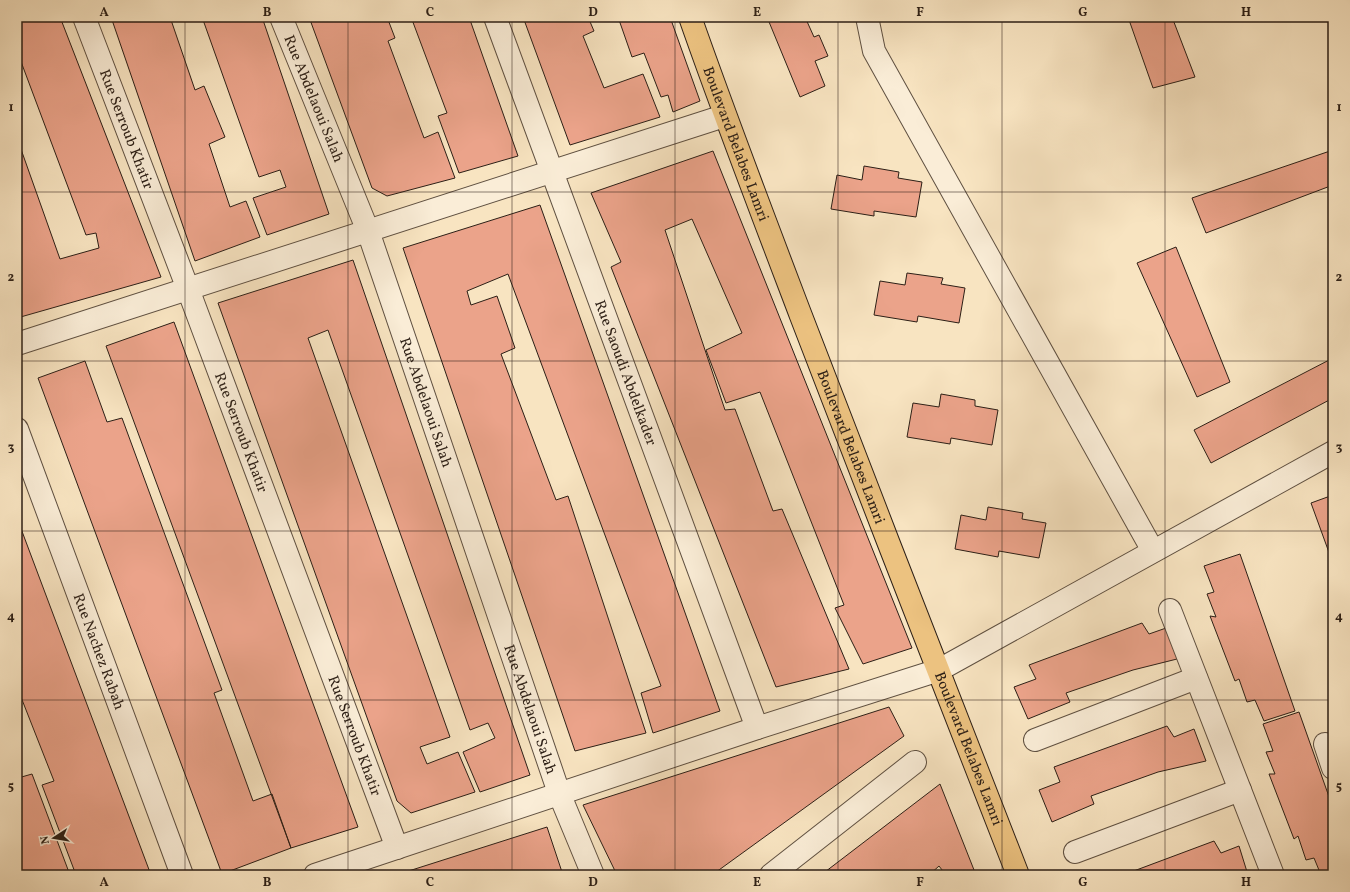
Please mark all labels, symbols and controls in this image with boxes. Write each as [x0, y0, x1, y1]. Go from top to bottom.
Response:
text: A [99, 4, 109, 22]
text: B [263, 4, 272, 22]
text: C [426, 4, 434, 22]
text: D [588, 4, 598, 22]
text: E [753, 4, 761, 22]
text: F [916, 4, 924, 22]
text: G [1078, 4, 1088, 22]
text: H [1241, 4, 1251, 22]
street label: Rue Abdelaoui Salah [277, 32, 348, 166]
street label: Boulevard Belabes Lamri [697, 64, 773, 225]
street label: Rue Serroub Khatir [93, 67, 158, 193]
text: 1 [8, 99, 14, 117]
text: 1 [1336, 99, 1342, 117]
text: 2 [8, 269, 15, 287]
text: 2 [1336, 269, 1343, 287]
street label: Rue Saoudi Abdelkader [588, 297, 661, 449]
street label: Rue Abdelaoui Salah [393, 335, 457, 471]
street label: Boulevard Belabes Lamri [811, 367, 889, 527]
street label: Rue Serroub Khatir [208, 369, 272, 496]
text: 3 [8, 439, 15, 457]
text: 3 [1336, 439, 1343, 457]
street label: Rue Nachez Rabah [67, 591, 129, 713]
text: 4 [7, 608, 15, 626]
text: 4 [1335, 608, 1343, 626]
street label: Rue Abdelaoui Salah [497, 642, 561, 777]
street label: Boulevard Belabes Lamri [928, 669, 1007, 829]
street label: Rue Serroub Khatir [321, 673, 386, 799]
text: 5 [8, 778, 14, 796]
text: 5 [1336, 778, 1342, 796]
north arrow [34, 818, 74, 858]
text: N [38, 834, 54, 845]
text: A [99, 874, 109, 892]
text: B [263, 874, 272, 892]
text: C [426, 874, 434, 892]
text: D [588, 874, 598, 892]
text: E [753, 874, 761, 892]
text: F [916, 874, 924, 892]
text: G [1078, 874, 1088, 892]
text: H [1241, 874, 1251, 892]

